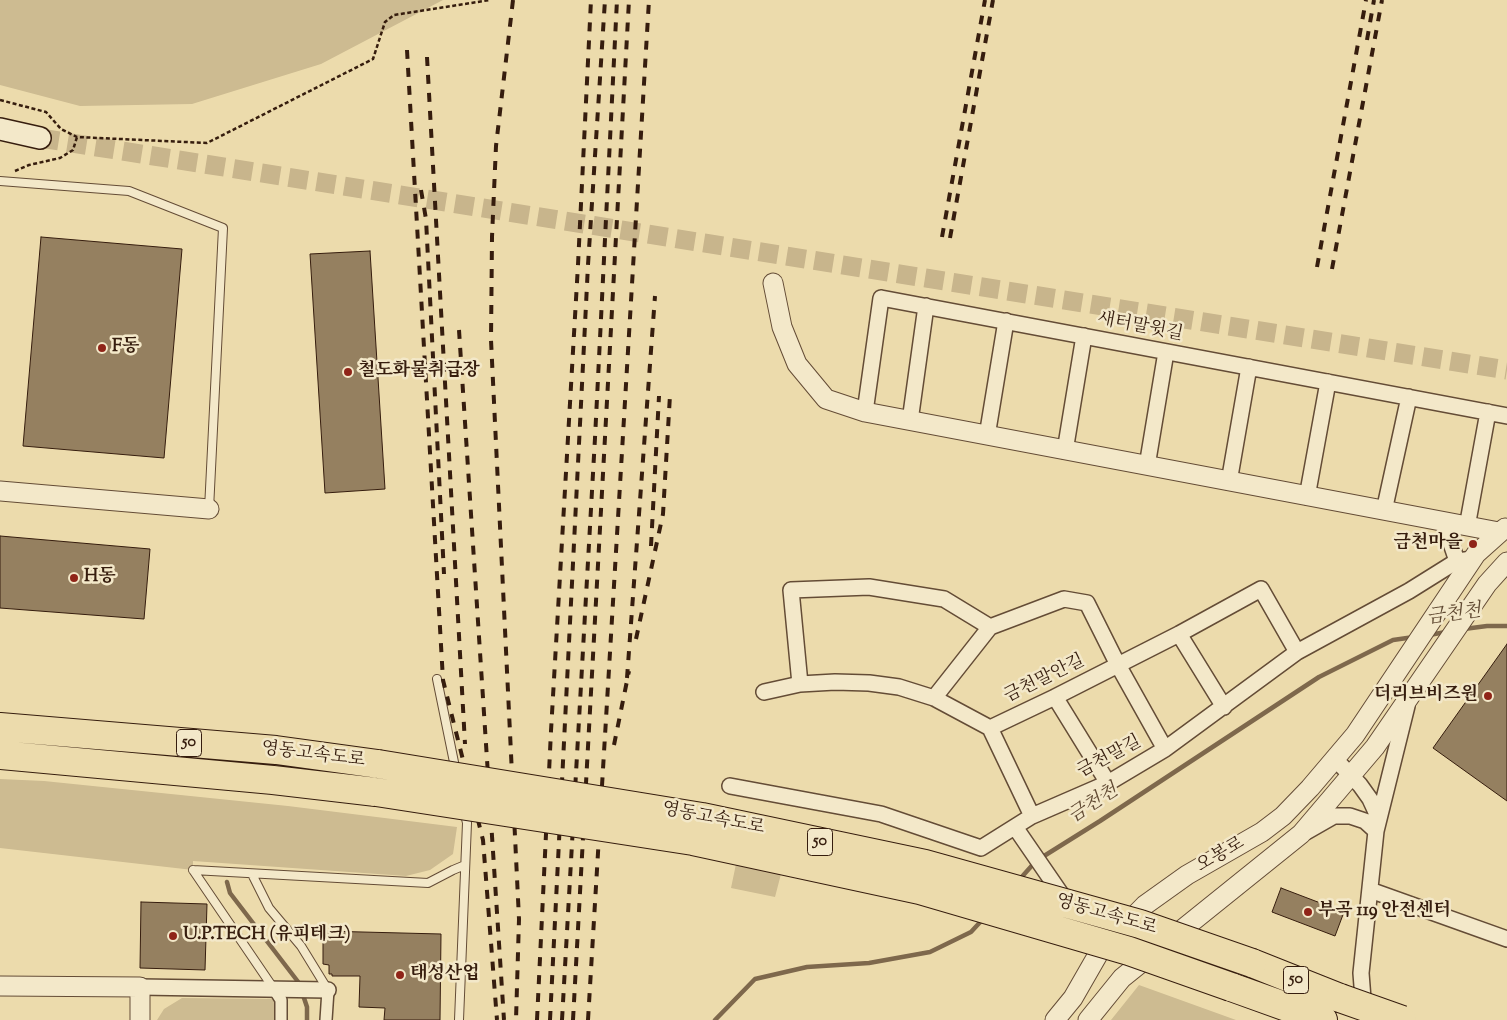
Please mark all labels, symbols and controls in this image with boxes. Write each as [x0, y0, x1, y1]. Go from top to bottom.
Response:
street label: 새터말윗길 [1095, 309, 1185, 347]
place label: F동 [112, 337, 139, 359]
marker: F동 [96, 342, 108, 354]
place label: 철도화물취급장 [358, 361, 480, 383]
marker: 철도화물취급장 [342, 366, 354, 378]
place label: 금천마을 [1393, 533, 1463, 555]
marker: 금천마을 [1467, 538, 1479, 550]
place label: H동 [84, 567, 116, 589]
marker: H동 [68, 572, 80, 584]
water label: 금천천 [1425, 601, 1483, 631]
street label: 금천말안길 [1001, 651, 1089, 709]
place label: 더리브비즈원 [1374, 685, 1478, 707]
marker: 더리브비즈원 [1482, 690, 1494, 702]
road number: 50 [176, 730, 202, 756]
street label: 금천말길 [1074, 732, 1146, 784]
street label: 영동고속도로 [260, 739, 366, 773]
water label: 금천천 [1065, 780, 1123, 830]
street label: 영동고속도로 [660, 799, 766, 841]
road number: 50 [808, 829, 832, 856]
street label: 오봉로 [1193, 834, 1249, 878]
street label: 영동고속도로 [1053, 891, 1159, 941]
place label: 부곡 119 안전센터 [1318, 901, 1451, 923]
marker: 부곡 119 안전센터 [1302, 906, 1314, 918]
place label: U.P.TECH (유피테크) [183, 925, 351, 947]
marker: U.P.TECH (유피테크) [167, 930, 179, 942]
place label: 태성산업 [410, 964, 480, 986]
road number: 50 [1284, 966, 1308, 994]
marker: 태성산업 [394, 969, 406, 981]

